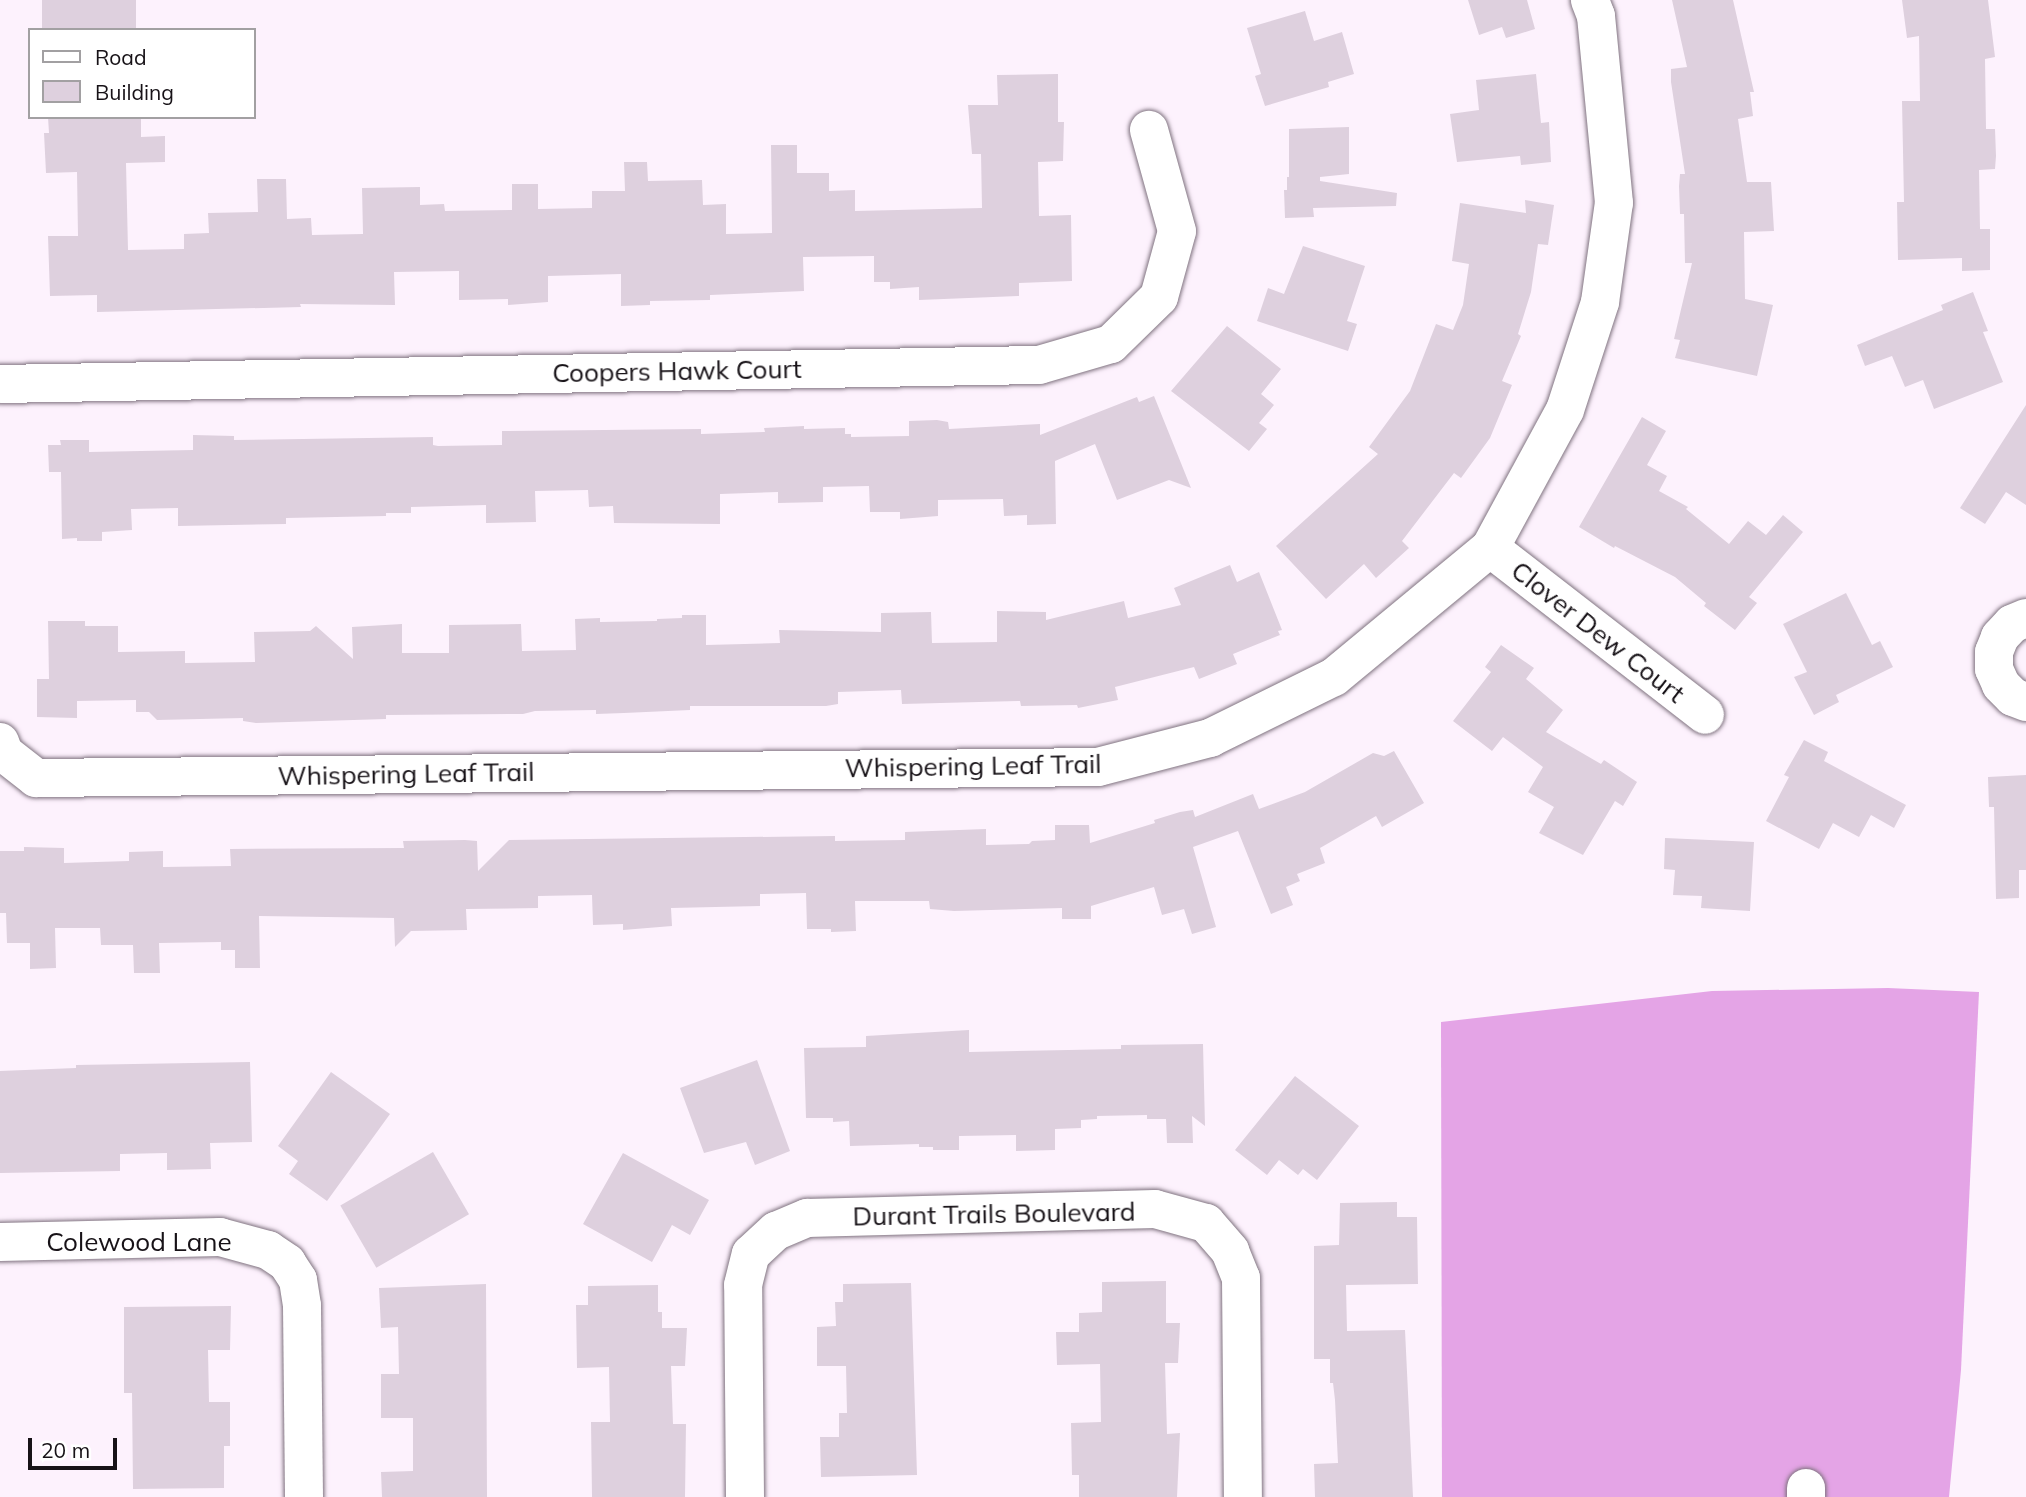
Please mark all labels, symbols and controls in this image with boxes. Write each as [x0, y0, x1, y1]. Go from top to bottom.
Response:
legend [28, 28, 256, 119]
text: Road [95, 44, 146, 70]
text: Building [95, 79, 174, 105]
street label: Coopers Hawk Court [552, 353, 802, 389]
street label: Clover Dew Court [1505, 555, 1691, 709]
street label: Whispering Leaf Trail [844, 748, 1102, 784]
street label: Whispering Leaf Trail [277, 756, 535, 792]
street label: Durant Trails Boulevard [852, 1196, 1136, 1232]
street label: Colewood Lane [46, 1226, 232, 1258]
scale bar [32, 1424, 121, 1468]
text: 20 m [41, 1437, 90, 1463]

